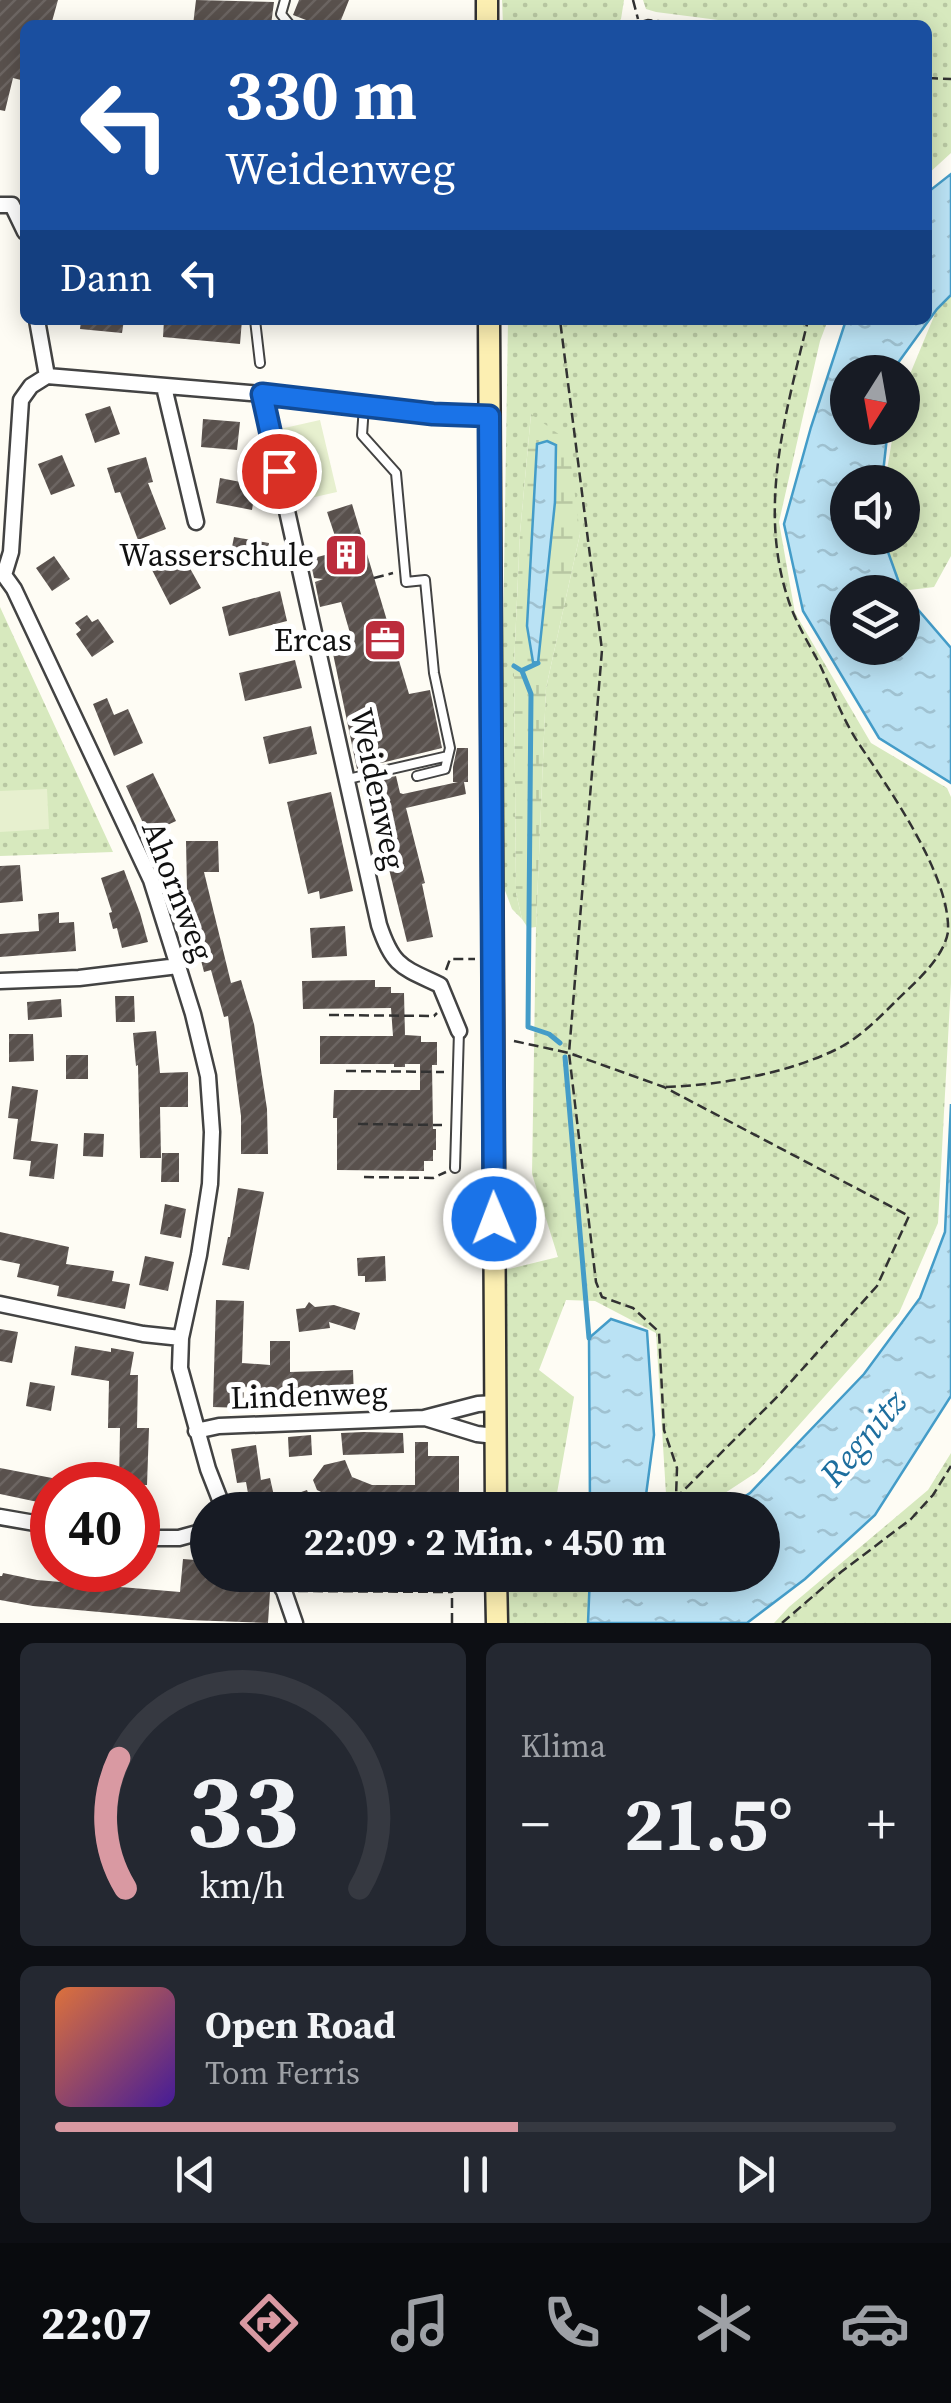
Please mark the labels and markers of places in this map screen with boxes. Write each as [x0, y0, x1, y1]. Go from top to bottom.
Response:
pin [237, 429, 322, 514]
building icon: Wasserschule [323, 532, 369, 578]
place label: Wasserschule [119, 533, 314, 577]
office icon: Ercas [362, 617, 408, 663]
place label: Ercas [274, 618, 352, 662]

